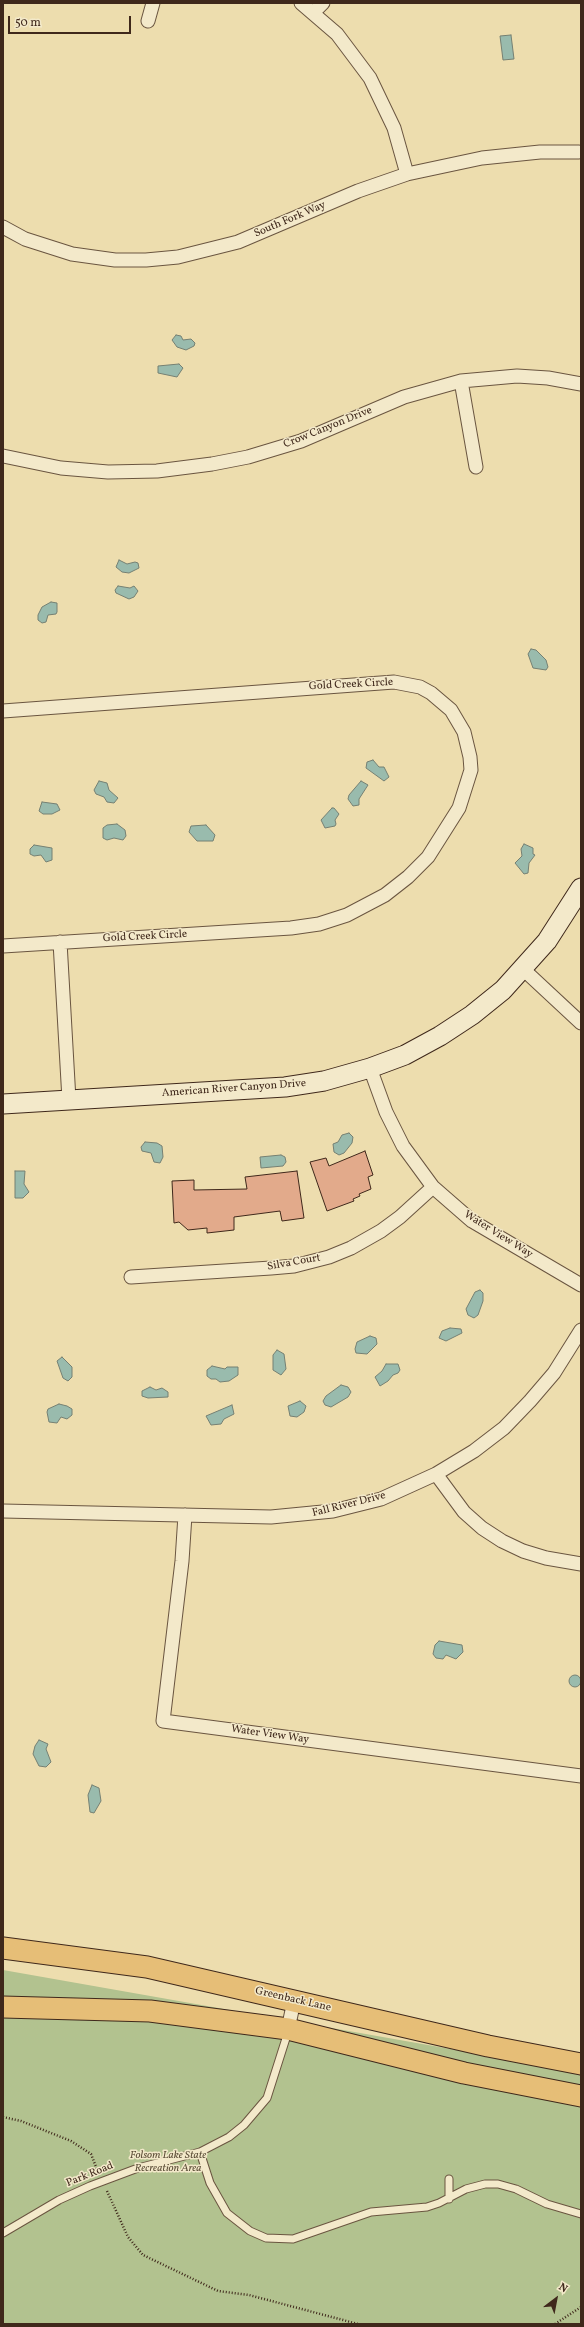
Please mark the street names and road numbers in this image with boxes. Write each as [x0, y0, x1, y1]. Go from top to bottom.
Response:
street label: South Fork Way [252, 199, 328, 241]
street label: Crow Canyon Drive [282, 404, 374, 452]
street label: Gold Creek Circle [309, 676, 393, 694]
street label: Gold Creek Circle [103, 928, 187, 946]
street label: American River Canyon Drive [161, 1077, 307, 1101]
street label: Water View Way [461, 1209, 535, 1261]
street label: Silva Court [266, 1252, 322, 1274]
street label: Fall River Drive [311, 1489, 387, 1521]
street label: Water View Way [230, 1723, 310, 1747]
street label: Greenback Lane [254, 1985, 332, 2015]
street label: Park Road [65, 2160, 115, 2190]

